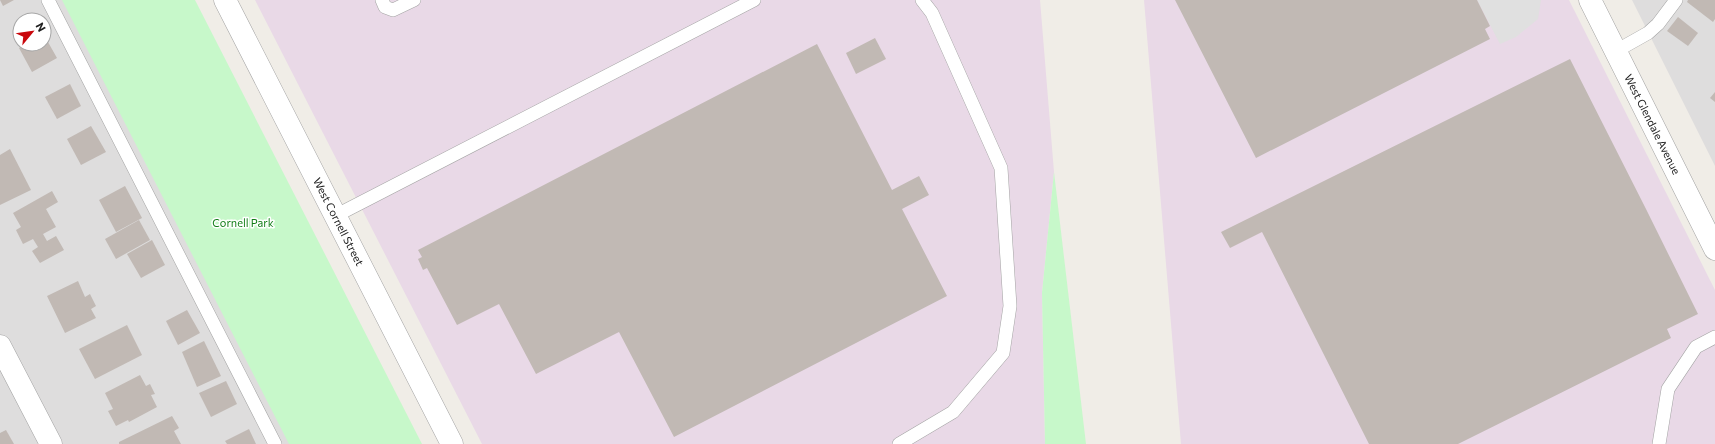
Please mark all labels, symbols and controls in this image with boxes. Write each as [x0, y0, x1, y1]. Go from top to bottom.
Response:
north arrow [12, 12, 52, 52]
text: N [33, 20, 49, 34]
street label: West Glendale Avenue [1622, 72, 1683, 176]
street label: West Cornell Street [311, 175, 367, 268]
park label: Cornell Park [212, 216, 274, 229]

